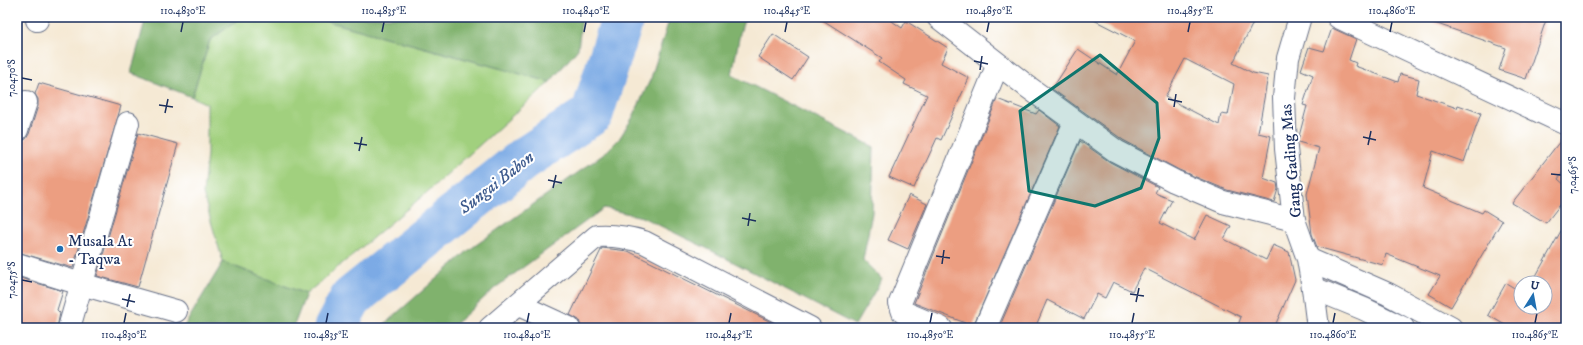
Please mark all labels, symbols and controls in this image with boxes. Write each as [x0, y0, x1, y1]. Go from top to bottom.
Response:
text: 110.4830°E [160, 5, 206, 17]
text: 110.4835°E [362, 5, 406, 17]
text: 110.4840°E [562, 5, 610, 17]
text: 110.4845°E [764, 5, 810, 17]
text: 110.4850°E [966, 5, 1012, 17]
text: 110.4855°E [1167, 5, 1213, 17]
text: 110.4860°E [1369, 5, 1415, 17]
text: 7.0470°S [6, 59, 18, 97]
street label: Gang Gading Mas [1276, 103, 1306, 219]
water label: Sungai Babon [454, 146, 539, 220]
text: 7.0465°S [1567, 156, 1579, 194]
place label: Musala At - Taqwa [68, 231, 133, 269]
marker: Musala At - Taqwa [55, 244, 65, 254]
text: 7.0475°S [6, 261, 18, 299]
north arrow [1513, 275, 1553, 315]
text: U [1529, 278, 1541, 294]
text: 110.4830°E [101, 329, 147, 341]
text: 110.4835°E [304, 329, 348, 341]
text: 110.4840°E [503, 329, 551, 341]
text: 110.4845°E [706, 329, 752, 341]
text: 110.4850°E [907, 329, 953, 341]
text: 110.4855°E [1109, 329, 1155, 341]
text: 110.4860°E [1310, 329, 1356, 341]
text: 110.4865°E [1512, 329, 1558, 341]

